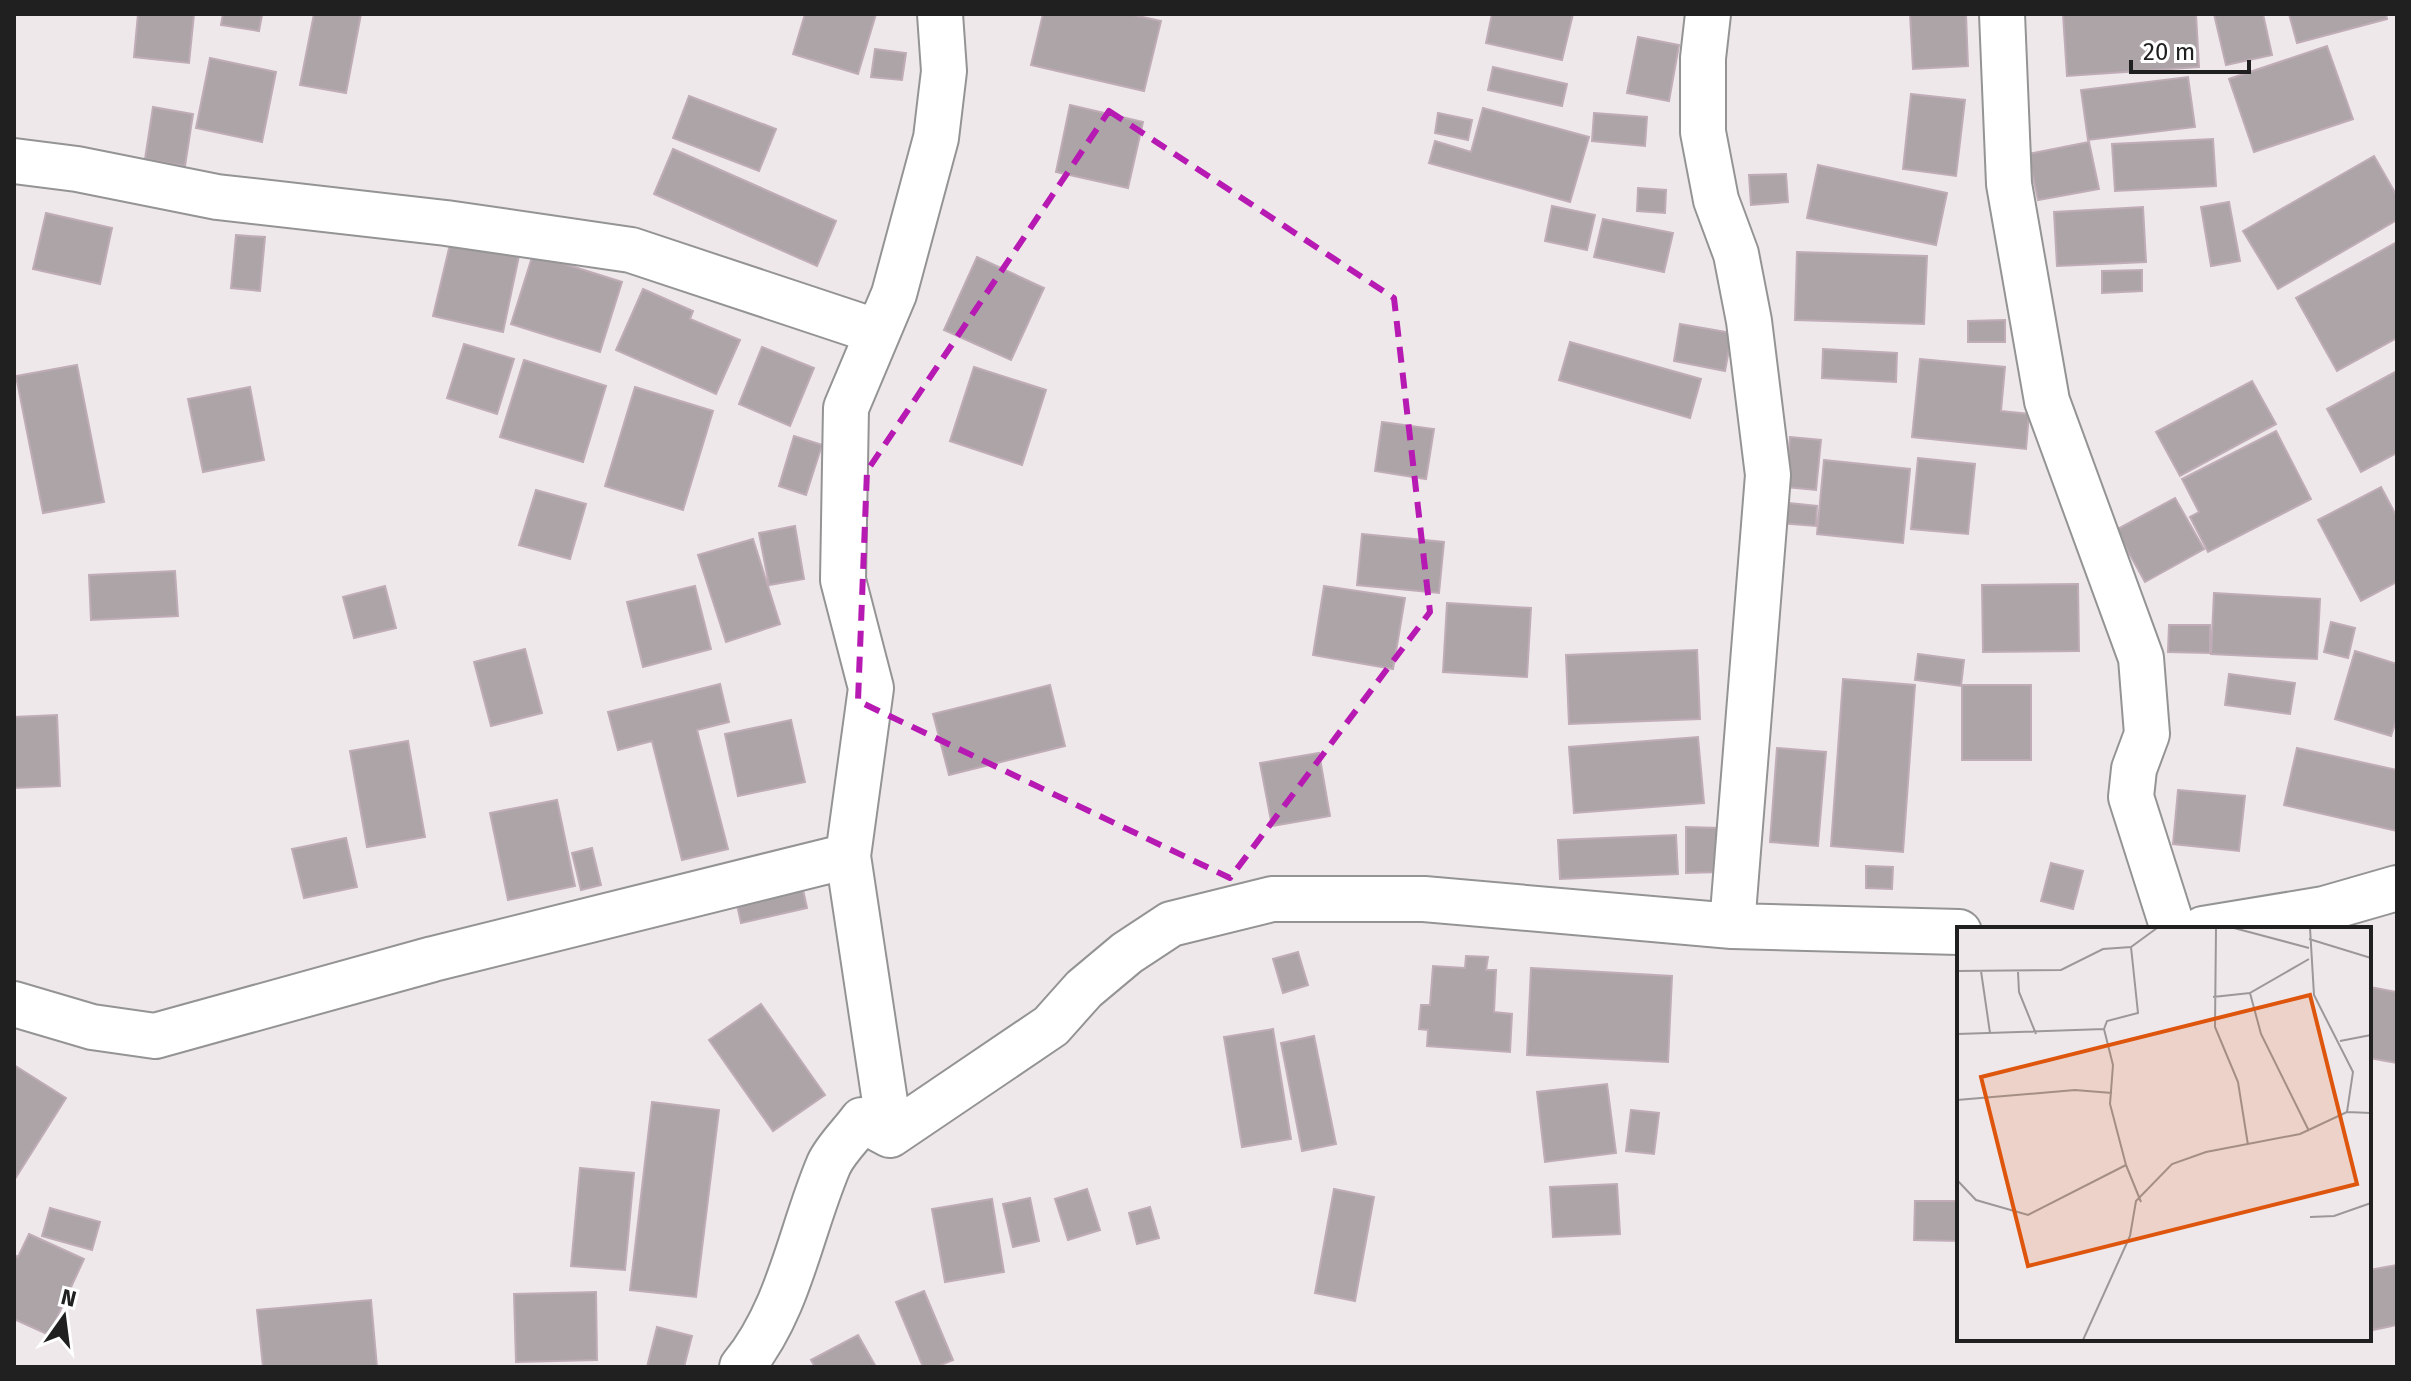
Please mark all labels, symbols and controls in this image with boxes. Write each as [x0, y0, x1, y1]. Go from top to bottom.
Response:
scale bar [2131, 24, 2249, 74]
text: 20 m [2143, 38, 2195, 66]
inset map [1957, 927, 2371, 1341]
north arrow [24, 1277, 104, 1357]
text: N [58, 1283, 79, 1313]

